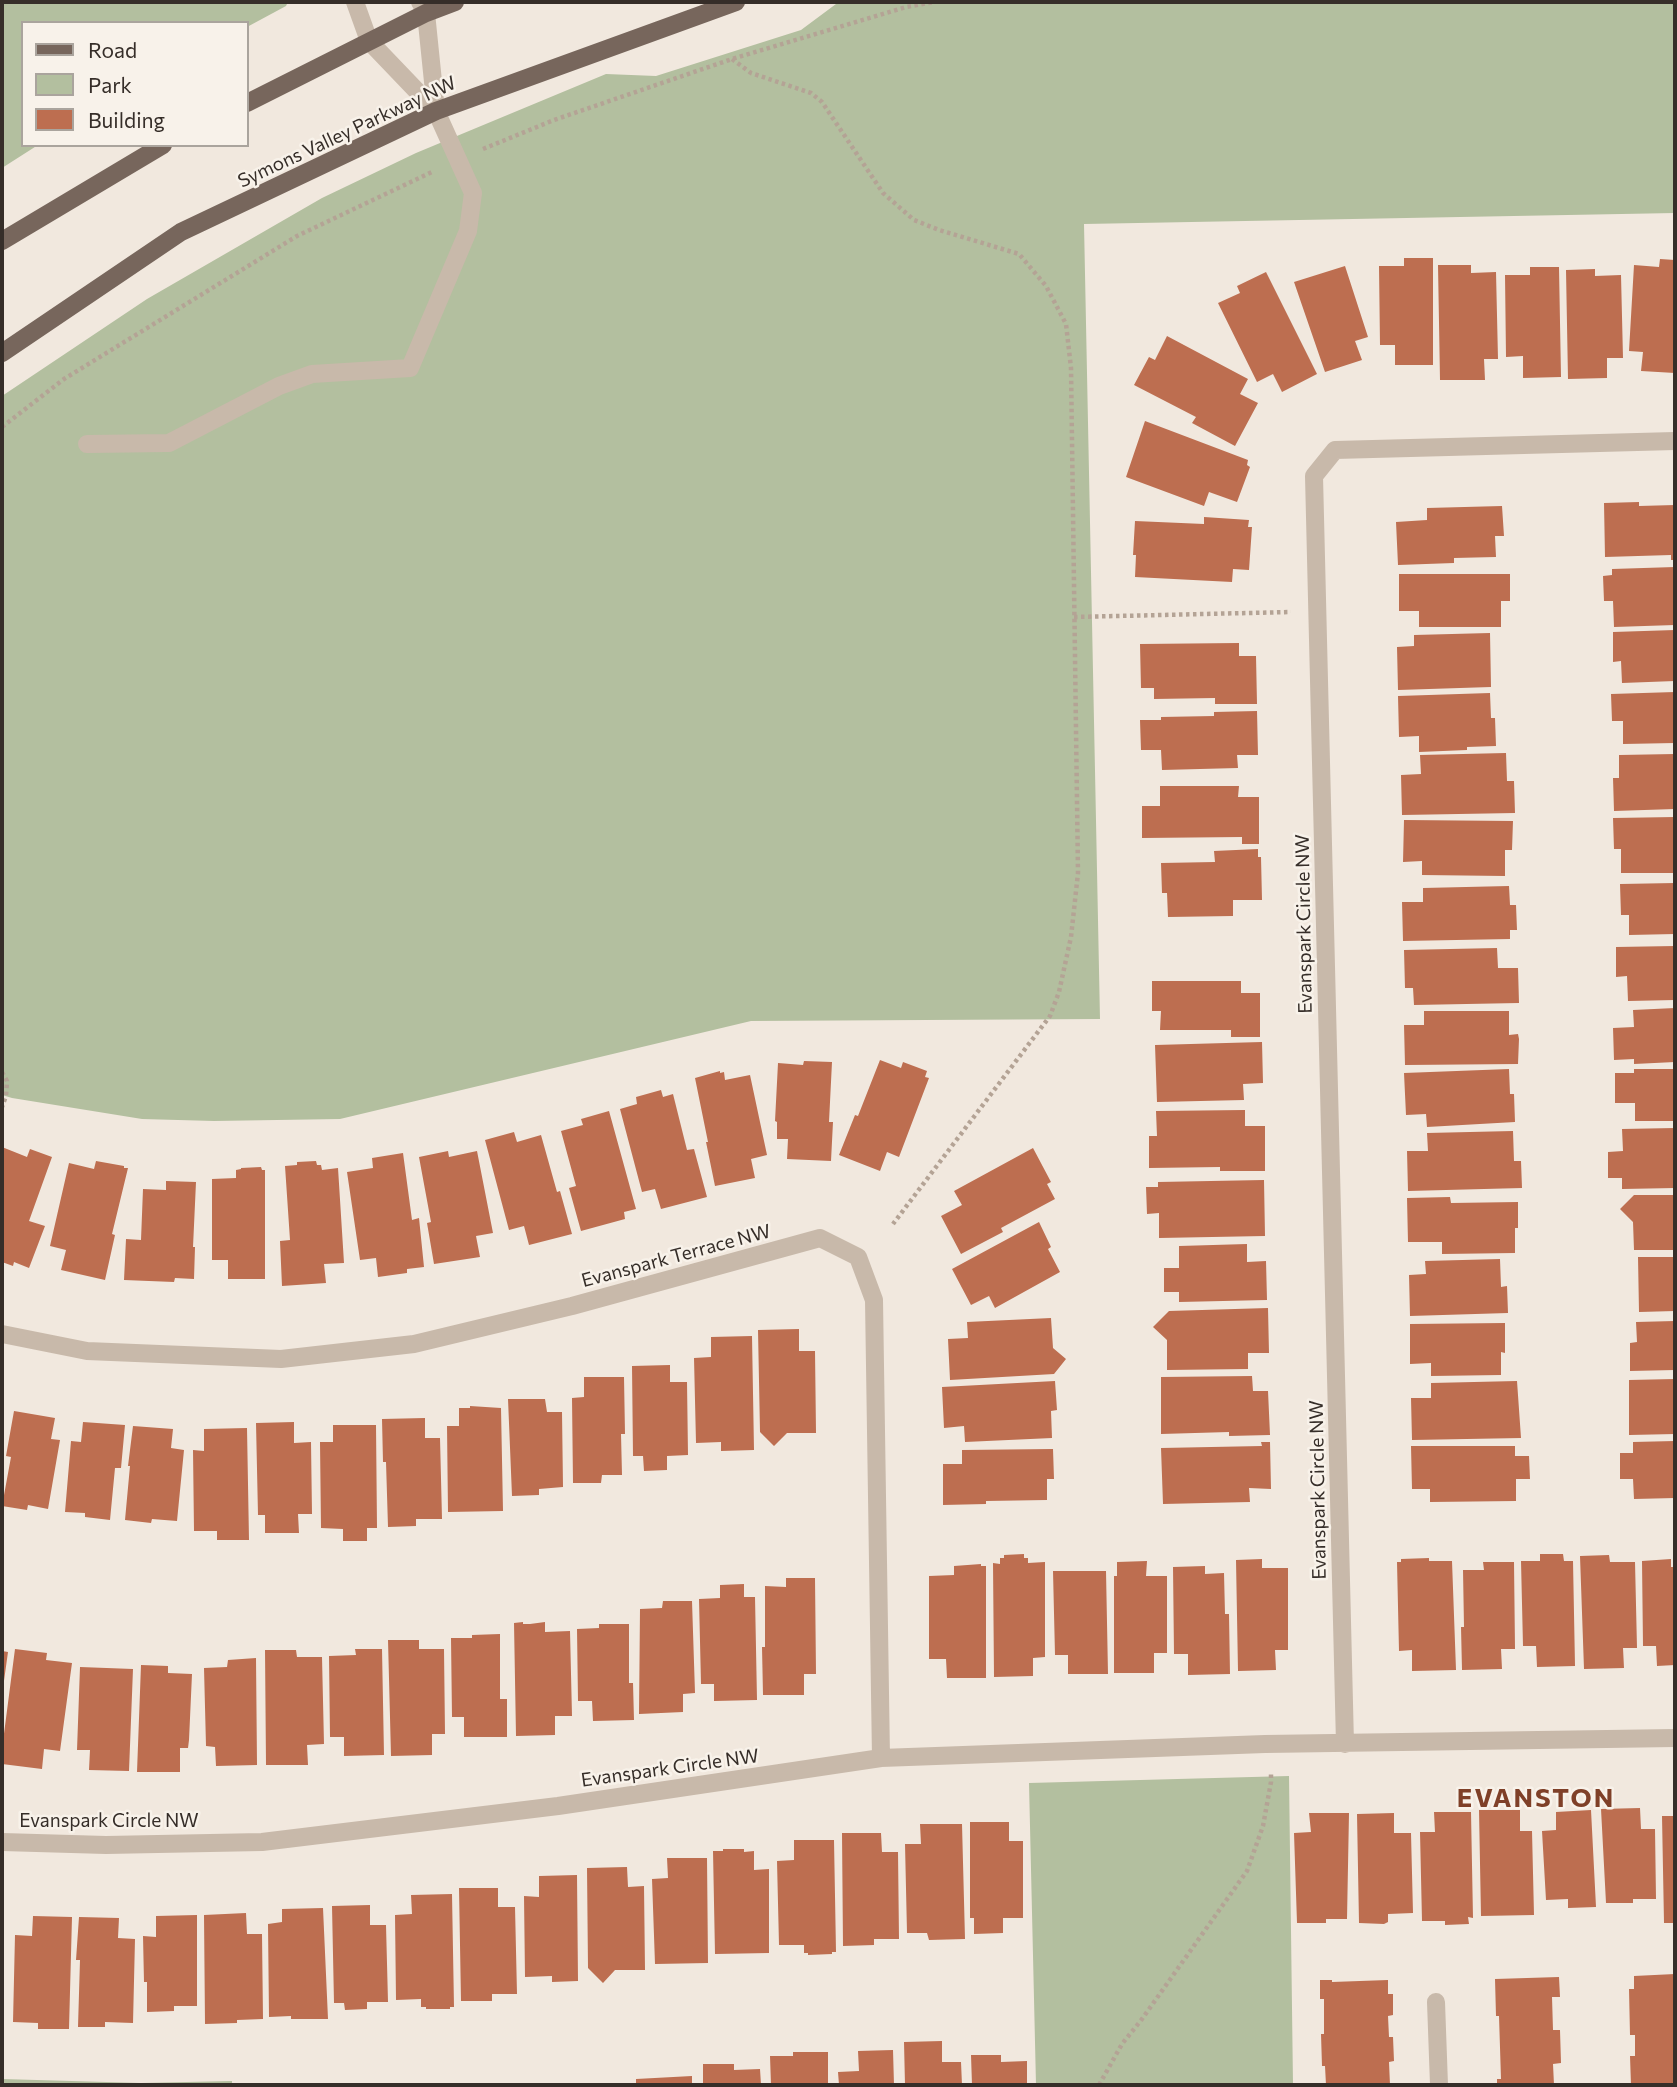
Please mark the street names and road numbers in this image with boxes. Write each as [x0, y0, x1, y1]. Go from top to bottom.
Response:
street label: Symons Valley Parkway NW [234, 71, 460, 193]
street label: Evanspark Circle NW [1291, 834, 1317, 1014]
street label: Evanspark Terrace NW [579, 1220, 773, 1292]
street label: Evanspark Circle NW [1305, 1400, 1331, 1580]
street label: Evanspark Circle NW [580, 1744, 760, 1792]
street label: Evanspark Circle NW [19, 1810, 199, 1832]

